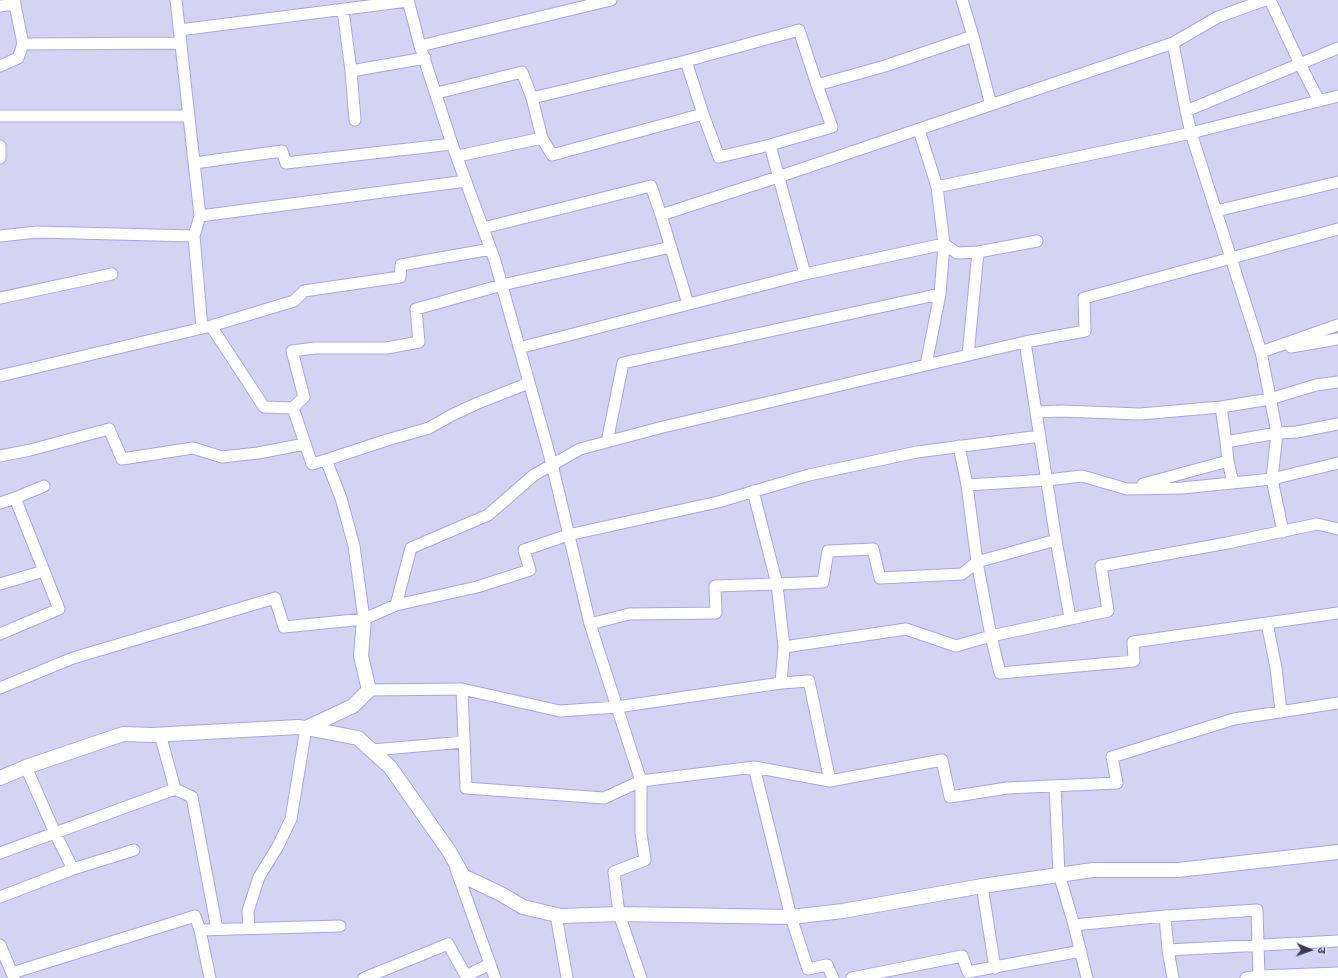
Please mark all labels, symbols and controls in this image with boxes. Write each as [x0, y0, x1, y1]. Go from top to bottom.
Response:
north arrow [1290, 930, 1330, 970]
text: उ [1316, 947, 1329, 954]

